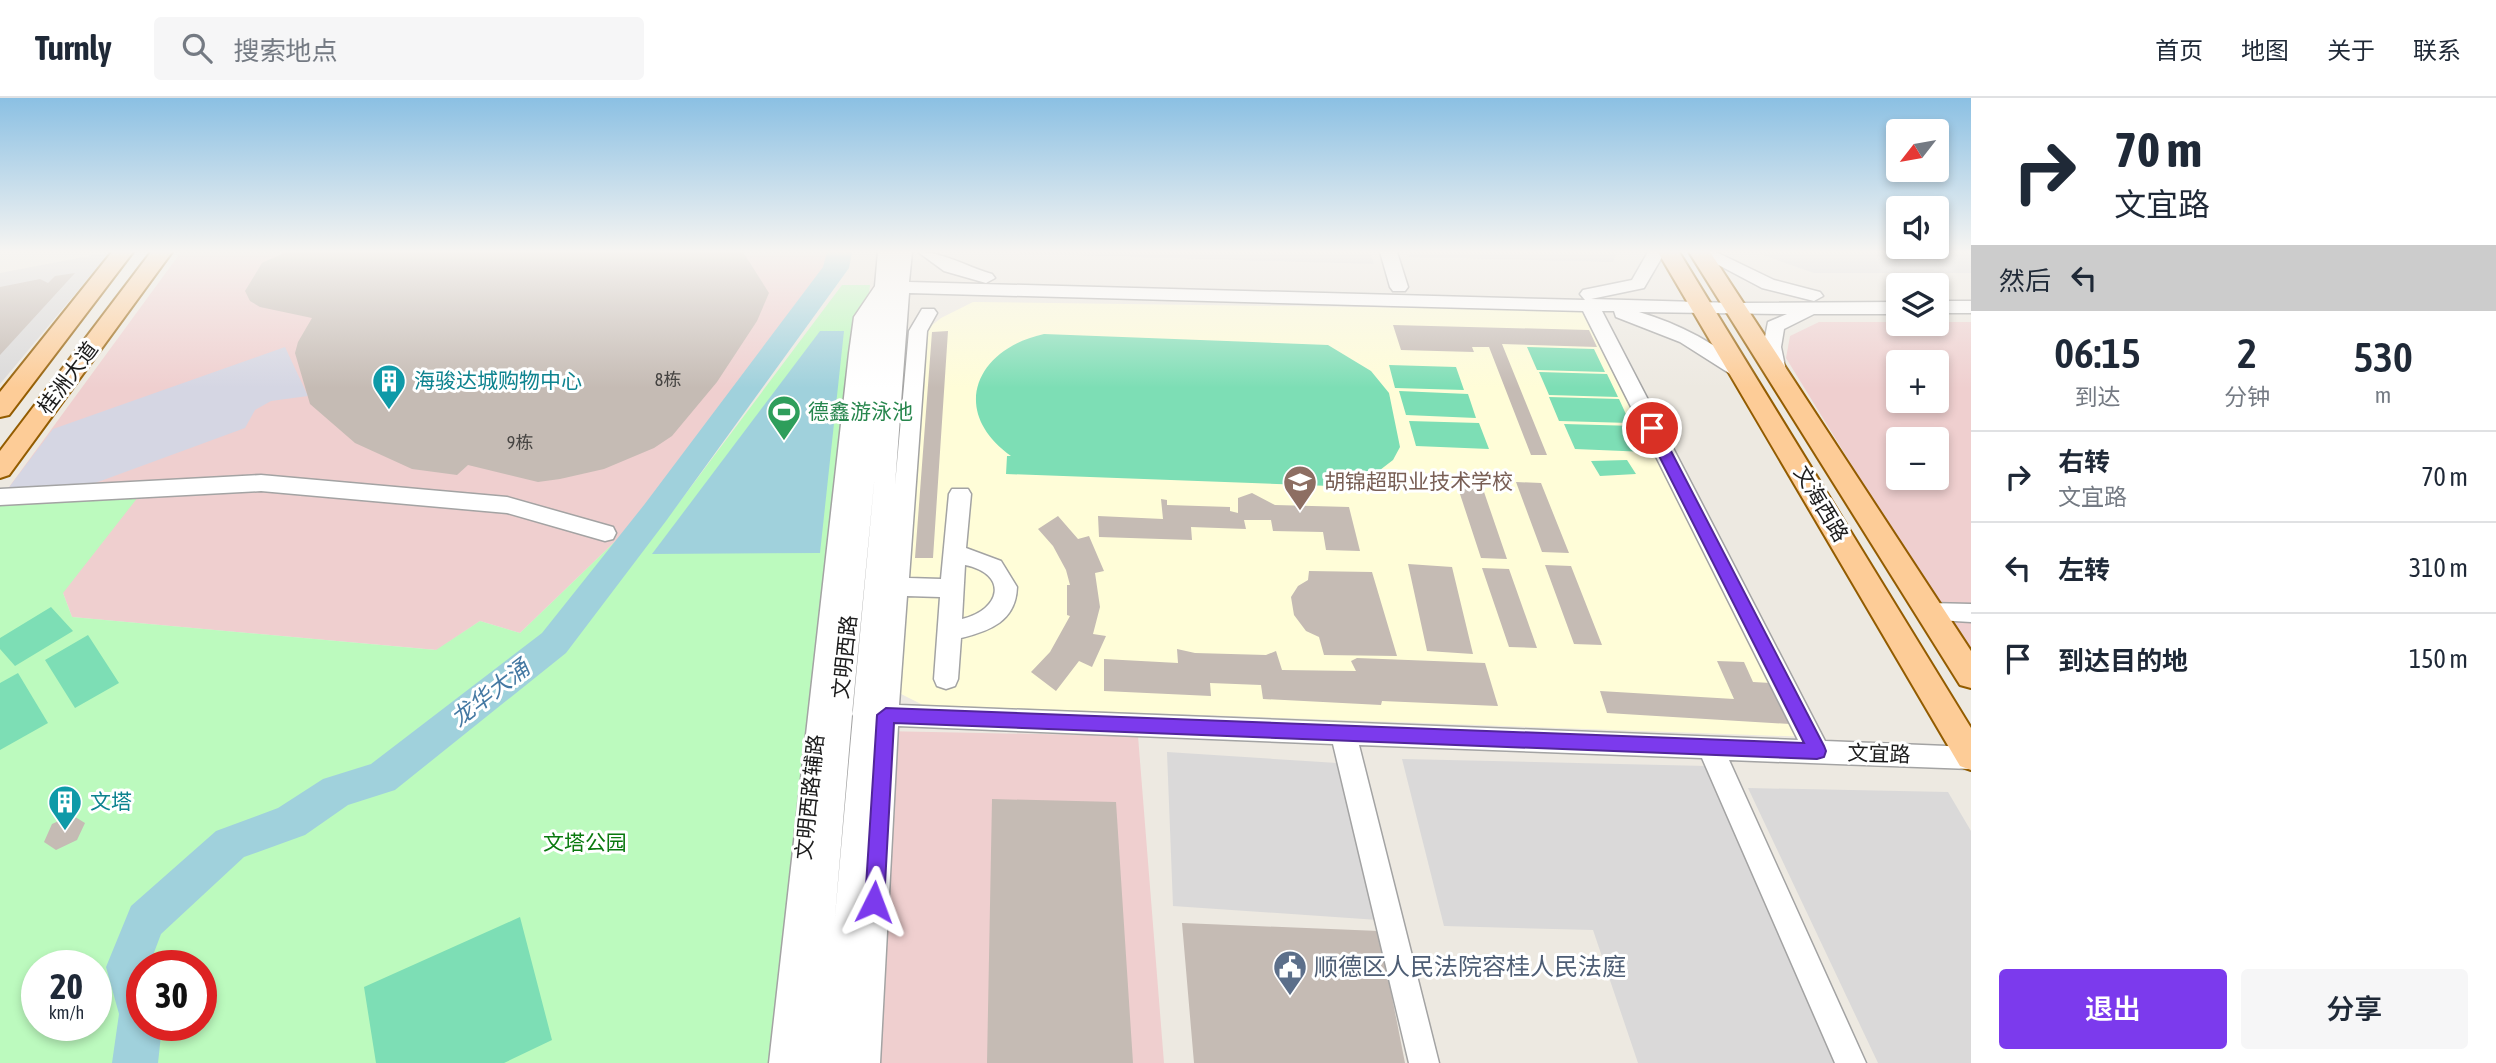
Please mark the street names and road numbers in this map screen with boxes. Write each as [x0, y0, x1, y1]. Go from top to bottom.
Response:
street label: 桂洲大道 [32, 337, 102, 418]
street label: 文海西路 [1790, 461, 1854, 546]
street label: 文明西路 [828, 614, 860, 700]
street label: 文明西路辅路 [790, 733, 828, 861]
street label: 文宜路 [1847, 740, 1911, 766]

